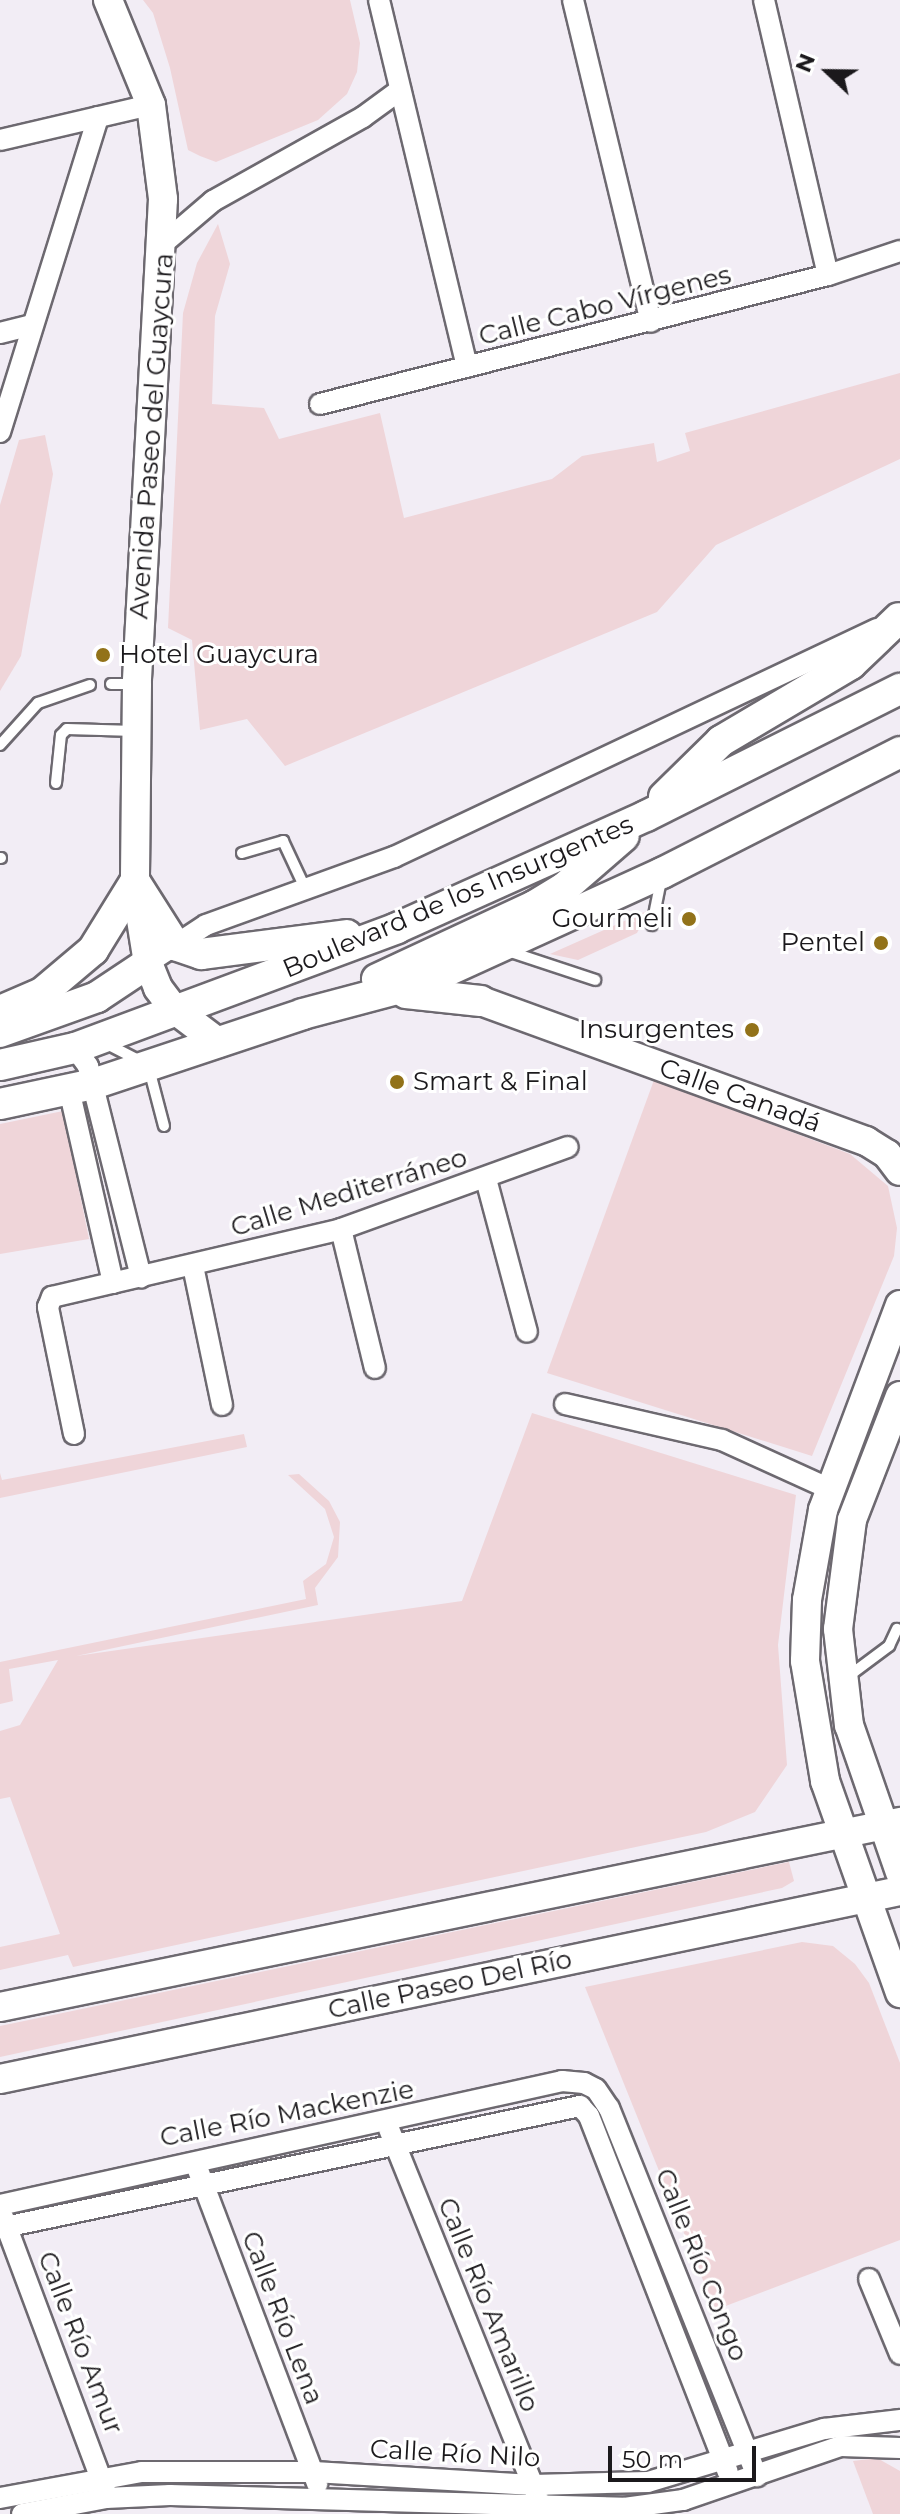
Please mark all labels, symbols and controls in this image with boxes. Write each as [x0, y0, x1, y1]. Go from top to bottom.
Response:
north arrow [788, 32, 868, 112]
text: N [789, 50, 821, 76]
street label: Avenida Paseo del Guaycura [124, 252, 180, 620]
street label: Calle Cabo Vírgenes [476, 260, 734, 352]
place label: Hotel Guaycura [119, 639, 319, 671]
marker: Hotel Guaycura [94, 646, 112, 664]
street label: Boulevard de los Insurgentes [278, 809, 638, 985]
place label: Gourmeli [552, 903, 673, 935]
marker: Gourmeli [680, 910, 698, 928]
place label: Pentel [781, 927, 865, 959]
marker: Pentel [872, 934, 890, 952]
place label: Insurgentes [579, 1014, 734, 1046]
marker: Insurgentes [741, 1019, 763, 1041]
street label: Calle Canadá [655, 1052, 825, 1140]
place label: Smart & Final [413, 1066, 588, 1098]
marker: Smart & Final [388, 1073, 406, 1091]
street label: Calle Mediterráneo [227, 1142, 471, 1244]
street label: Calle Paseo Del Río [325, 1944, 575, 2026]
street label: Calle Río Mackenzie [157, 2074, 417, 2154]
street label: Calle Río Congo [648, 2164, 754, 2366]
street label: Calle Río Amarillo [431, 2193, 545, 2417]
street label: Calle Río Lena [235, 2227, 329, 2409]
street label: Calle Río Amur [31, 2247, 129, 2439]
scale bar [612, 2430, 760, 2480]
street label: Calle Río Nilo [369, 2434, 541, 2474]
text: 50 m [622, 2445, 683, 2474]

